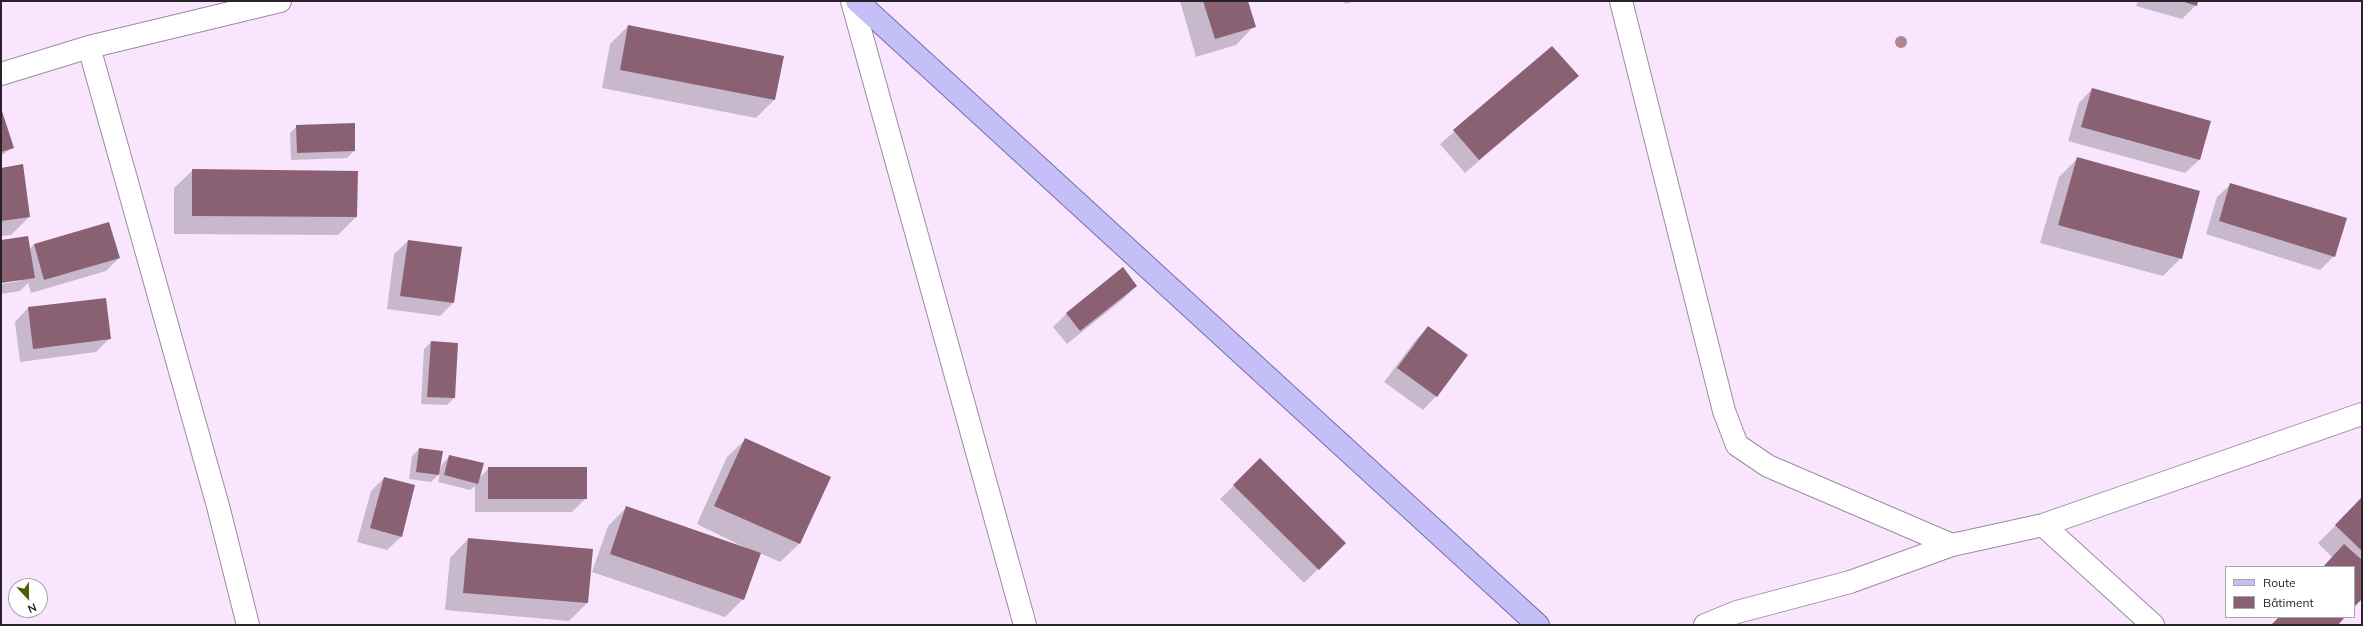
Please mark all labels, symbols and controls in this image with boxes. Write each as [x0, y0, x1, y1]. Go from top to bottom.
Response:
legend [2225, 566, 2355, 618]
text: Route [2263, 575, 2296, 590]
north arrow [8, 578, 48, 618]
text: Bâtiment [2263, 595, 2314, 610]
text: N [26, 600, 39, 616]

